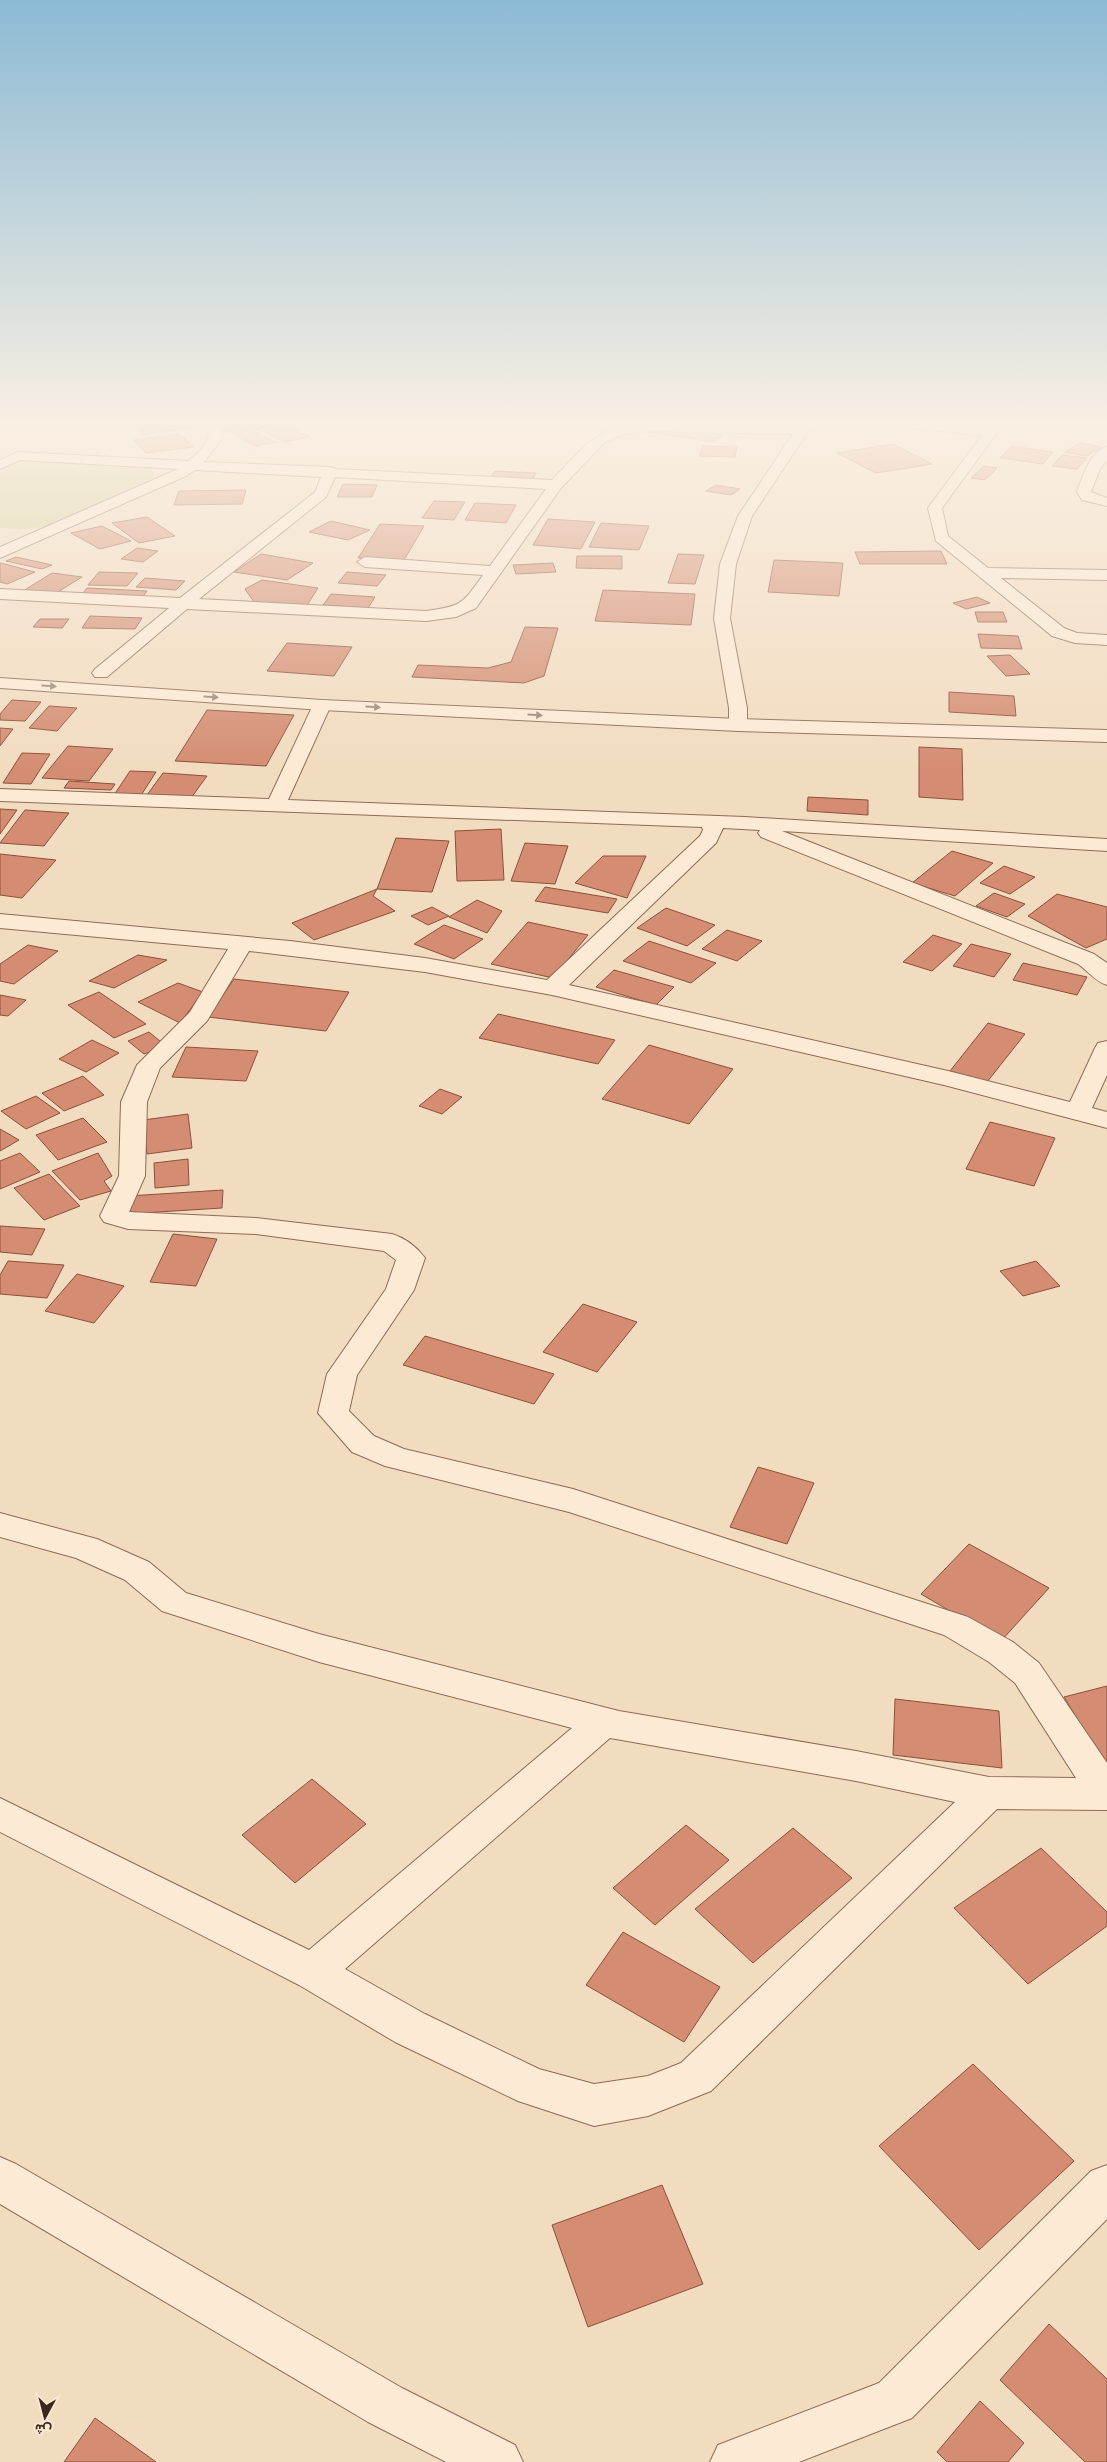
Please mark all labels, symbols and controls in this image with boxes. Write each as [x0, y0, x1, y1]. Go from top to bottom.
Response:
one-way arrow [41, 682, 57, 690]
one-way arrow [203, 693, 219, 701]
one-way arrow [365, 704, 381, 712]
one-way arrow [528, 712, 544, 720]
north arrow [20, 2392, 70, 2442]
text: ش [34, 2420, 53, 2439]

